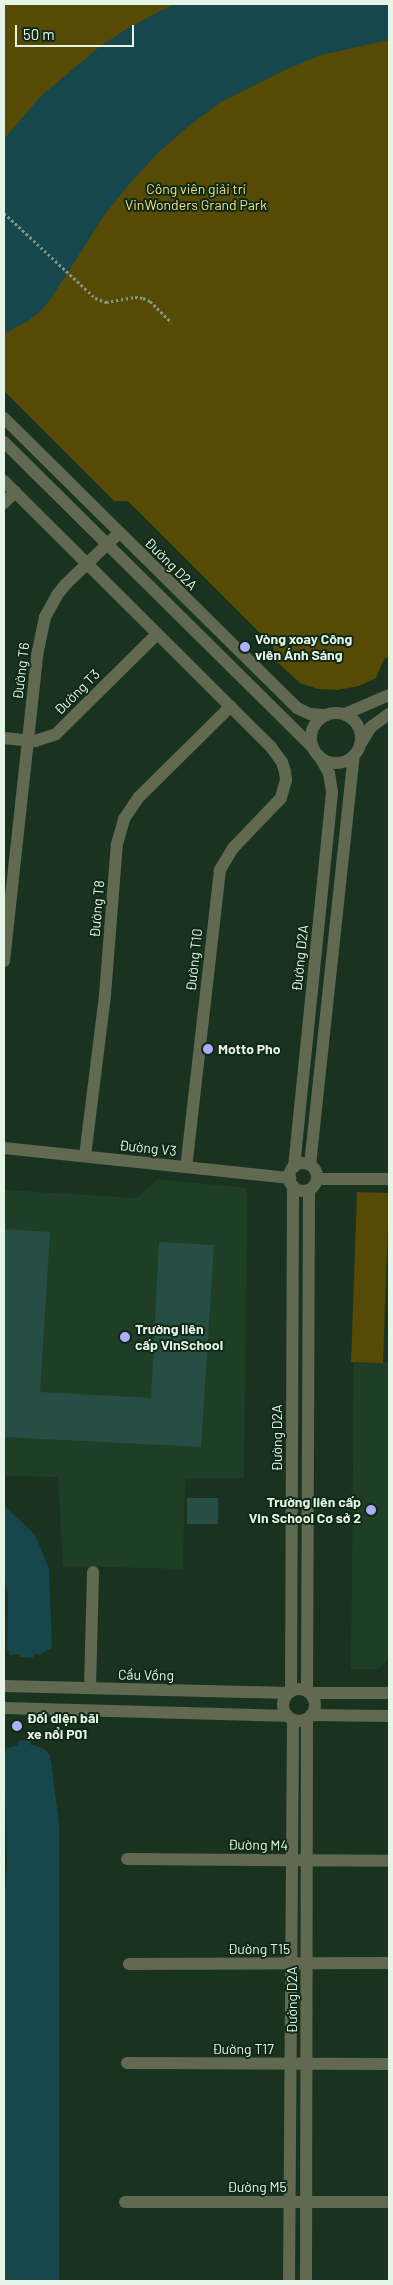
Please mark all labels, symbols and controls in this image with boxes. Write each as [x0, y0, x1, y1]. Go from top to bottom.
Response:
scale bar [18, 15, 136, 47]
text: 50 m [23, 25, 55, 43]
park label: Công viên giải trí VinWonders Grand Park [125, 181, 267, 213]
street label: Đường D2A [141, 534, 201, 594]
place label: Vòng xoay Công viên Ánh Sáng [255, 631, 352, 664]
street label: Đường T6 [9, 641, 33, 701]
marker: Vòng xoay Công viên Ánh Sáng [239, 641, 251, 653]
street label: Đường T3 [51, 666, 103, 718]
street label: Đường T8 [86, 880, 108, 938]
street label: Đường D2A [288, 924, 312, 992]
street label: Đường T10 [182, 928, 206, 992]
place label: Motto Pho [218, 1041, 281, 1057]
marker: Motto Pho [202, 1043, 214, 1055]
street label: Đường V3 [118, 1137, 178, 1159]
place label: Trường liên cấp VinSchool [135, 1321, 223, 1354]
marker: Trường liên cấp VinSchool [119, 1331, 131, 1343]
street label: Đường D2A [269, 1405, 285, 1471]
place label: Trường liên cấp Vin School Cơ sở 2 [249, 1494, 361, 1526]
marker: Trường liên cấp Vin School Cơ sở 2 [365, 1504, 377, 1516]
street label: Cầu Vồng [118, 1666, 174, 1684]
place label: Đối diện bãi xe nổi P01 [27, 1710, 99, 1742]
marker: Đối diện bãi xe nổi P01 [11, 1720, 23, 1732]
street label: Đường M4 [228, 1836, 288, 1854]
street label: Đường T15 [228, 1941, 290, 1957]
street label: Đường D2A [284, 1967, 300, 2033]
street label: Đường T17 [212, 2041, 274, 2057]
street label: Đường M5 [227, 2179, 287, 2195]

